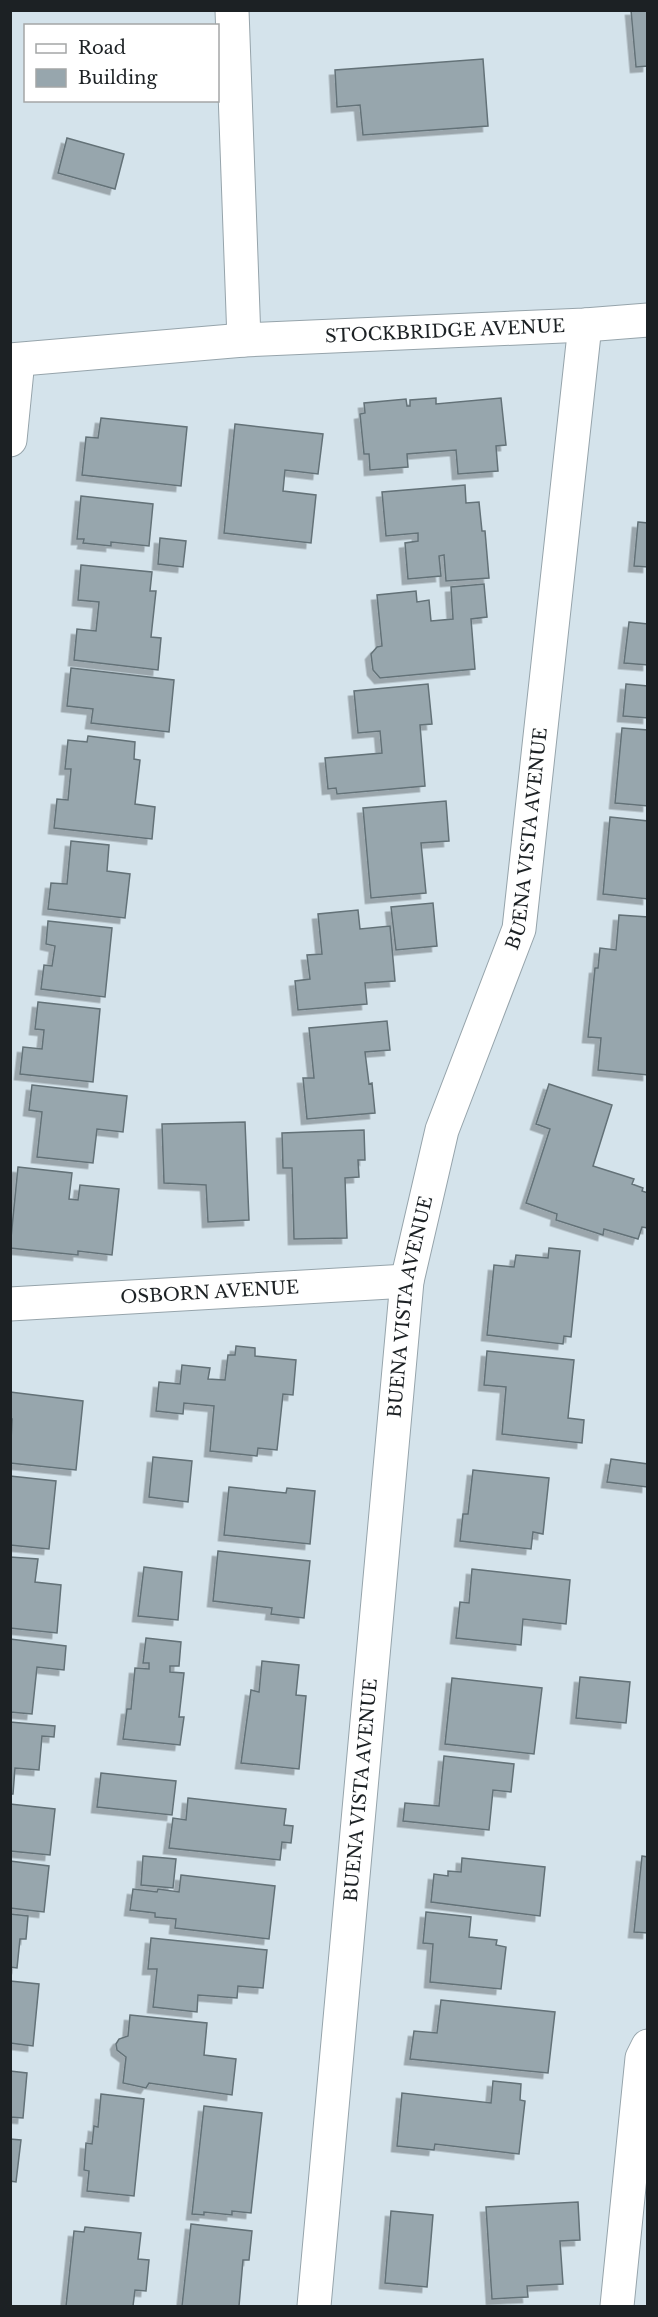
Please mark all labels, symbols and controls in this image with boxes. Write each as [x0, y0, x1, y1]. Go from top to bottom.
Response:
legend [24, 24, 219, 102]
text: Road [78, 37, 126, 59]
text: Building [78, 67, 157, 89]
street label: STOCKBRIDGE AVENUE [324, 315, 565, 347]
street label: BUENA VISTA AVENUE [501, 726, 552, 953]
street label: BUENA VISTA AVENUE [384, 1194, 437, 1419]
street label: OSBORN AVENUE [120, 1276, 300, 1309]
street label: BUENA VISTA AVENUE [340, 1677, 382, 1903]

